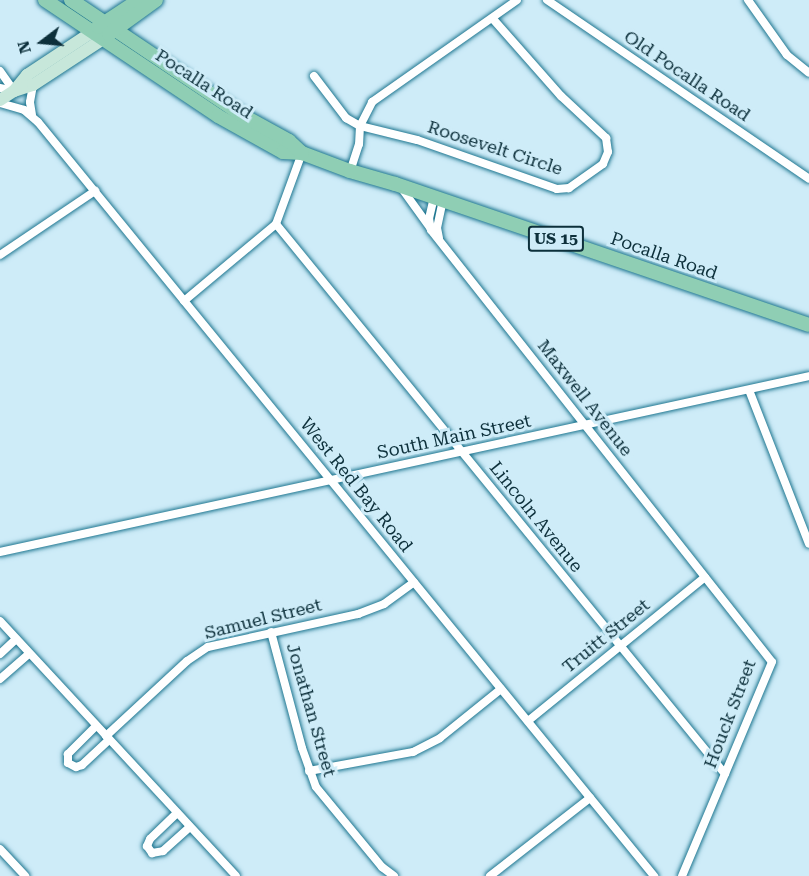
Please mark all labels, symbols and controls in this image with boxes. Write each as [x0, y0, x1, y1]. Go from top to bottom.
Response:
north arrow [12, 12, 72, 72]
street label: Old Pocalla Road [620, 26, 754, 126]
text: N [13, 39, 35, 56]
street label: Pocalla Road [151, 45, 257, 123]
street label: Roosevelt Circle [425, 116, 565, 180]
road number: US 15 [528, 226, 584, 252]
street label: Pocalla Road [608, 228, 720, 284]
street label: Maxwell Avenue [533, 335, 637, 461]
street label: South Main Street [375, 410, 533, 464]
street label: West Red Bay Road [295, 414, 417, 556]
street label: Lincoln Avenue [485, 457, 587, 577]
street label: Samuel Street [202, 594, 324, 644]
street label: Truitt Street [558, 594, 654, 678]
street label: Jonathan Street [282, 641, 340, 779]
street label: Houck Street [699, 657, 761, 771]

